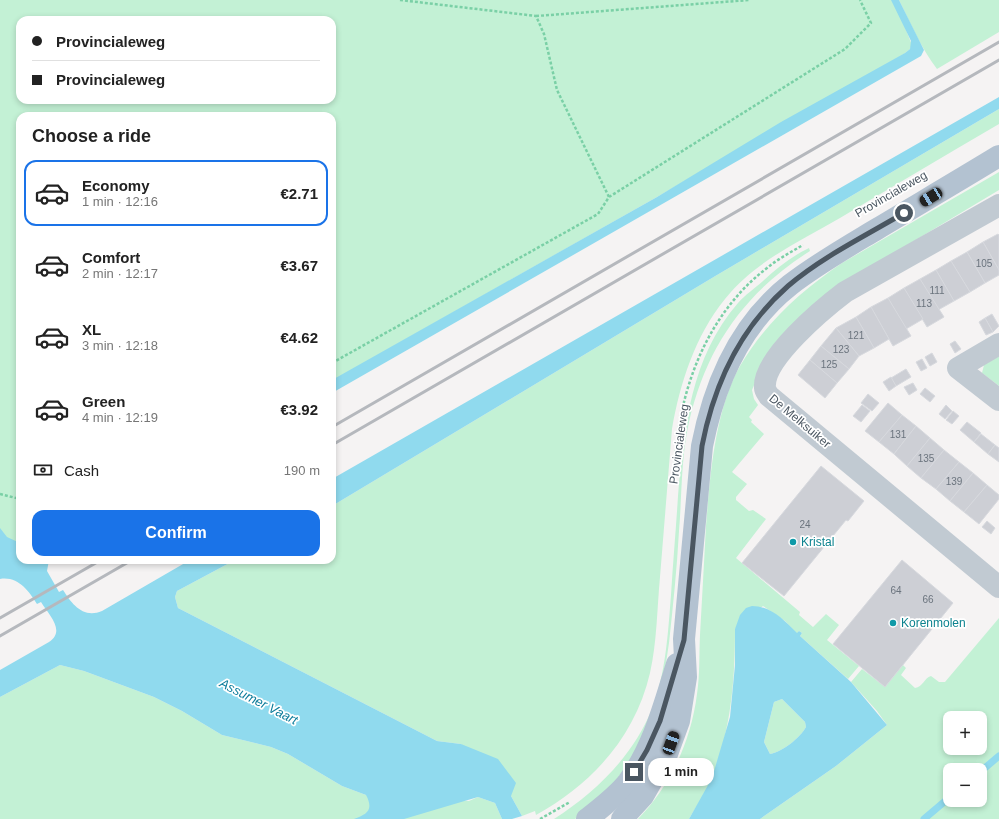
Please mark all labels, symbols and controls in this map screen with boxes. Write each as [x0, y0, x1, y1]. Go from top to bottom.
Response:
text: Provincialeweg [56, 33, 165, 50]
text: Provincialeweg [56, 71, 165, 88]
text: Choose a ride [32, 126, 151, 146]
street label: Provincialeweg [853, 168, 929, 220]
icon: car [34, 175, 70, 211]
text: Economy [82, 177, 150, 194]
text: €2.71 [280, 185, 318, 202]
car [918, 186, 944, 208]
text: 1 min · 12:16 [82, 194, 158, 209]
route start [895, 204, 913, 222]
icon: car [34, 247, 70, 283]
text: Comfort [82, 249, 140, 266]
text: €3.67 [280, 257, 318, 274]
house number: 105 [976, 258, 993, 269]
text: 2 min · 12:17 [82, 266, 158, 281]
house number: 111 [929, 285, 945, 296]
house number: 113 [916, 298, 932, 309]
icon: car [34, 319, 70, 355]
text: XL [82, 321, 101, 338]
text: €4.62 [280, 329, 318, 346]
house number: 121 [848, 330, 865, 341]
text: 3 min · 12:18 [82, 338, 158, 353]
house number: 123 [833, 344, 850, 355]
house number: 125 [821, 359, 838, 370]
icon: car [34, 391, 70, 427]
street label: De Melksuiker [766, 391, 834, 451]
text: Green [82, 393, 125, 410]
text: €3.92 [280, 401, 318, 418]
street label: Provincialeweg [666, 403, 692, 485]
text: 4 min · 12:19 [82, 410, 158, 425]
house number: 131 [890, 429, 907, 440]
house number: 135 [918, 453, 935, 464]
icon: cash [32, 459, 54, 481]
text: Cash [64, 462, 99, 479]
text: 190 m [284, 463, 320, 478]
house number: 139 [946, 476, 963, 487]
button: Confirm [32, 510, 320, 556]
house number: 24 [799, 519, 811, 530]
place label: Kristal [801, 535, 834, 549]
marker: Kristal [788, 537, 798, 547]
house number: 64 [890, 585, 902, 596]
house number: 66 [922, 594, 934, 605]
place label: Korenmolen [901, 616, 966, 630]
marker: Korenmolen [888, 618, 898, 628]
water label: Assumer Vaart [216, 675, 301, 728]
map controls [943, 711, 987, 807]
button: + [943, 711, 987, 755]
car [661, 730, 681, 756]
callout: 1 min [648, 758, 714, 786]
route end [625, 763, 643, 781]
button: − [943, 763, 987, 807]
text: 1 min [664, 764, 698, 779]

